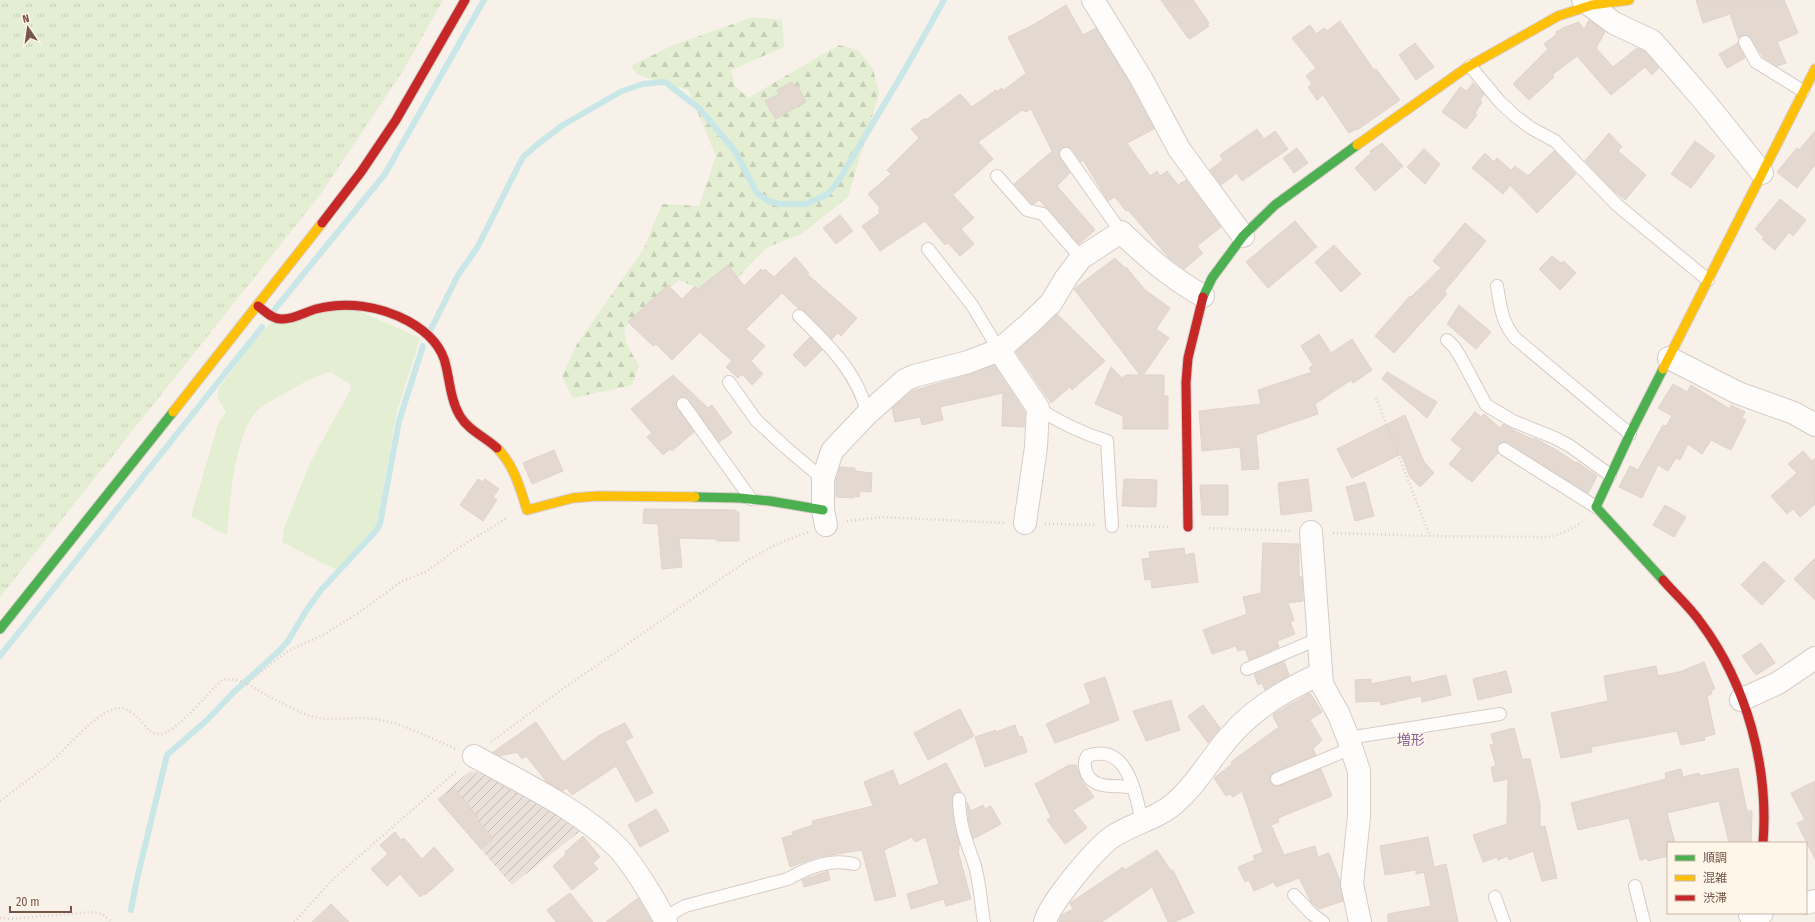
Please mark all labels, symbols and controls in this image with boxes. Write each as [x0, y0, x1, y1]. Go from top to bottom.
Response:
north arrow [8, 8, 48, 48]
text: N [21, 12, 31, 26]
district label: 増形 [1397, 732, 1425, 749]
legend [1667, 842, 1807, 914]
text: 順調 [1703, 851, 1727, 865]
text: 混雑 [1703, 871, 1727, 885]
scale bar [10, 888, 71, 914]
text: 渋滞 [1703, 891, 1727, 905]
text: 20 m [16, 895, 40, 909]

